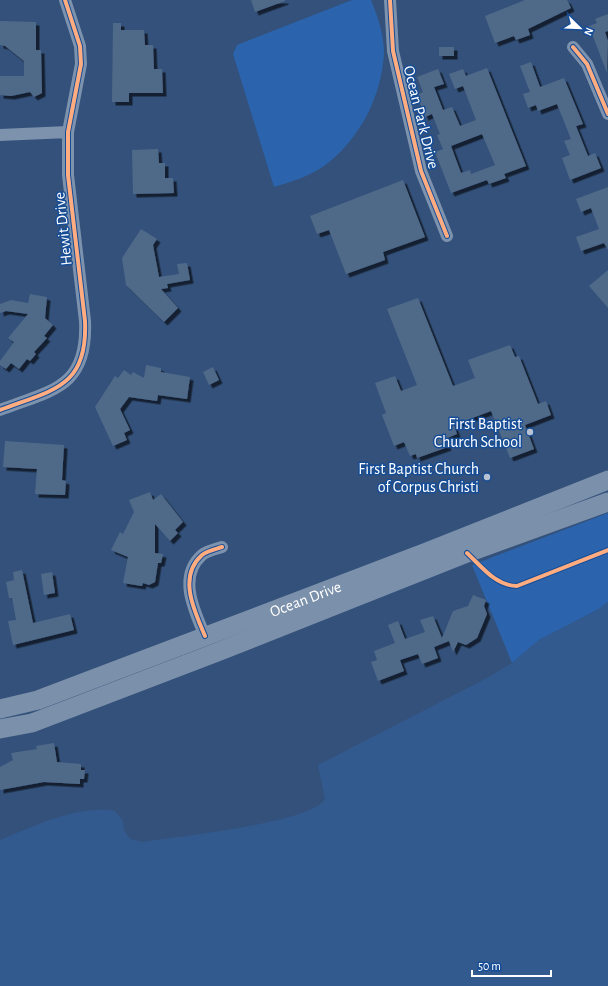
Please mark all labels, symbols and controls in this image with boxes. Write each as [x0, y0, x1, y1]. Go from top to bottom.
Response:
north arrow [560, 8, 600, 48]
text: N [582, 26, 595, 37]
street label: Ocean Park Drive [401, 64, 442, 170]
street label: Hewit Drive [51, 191, 75, 266]
place label: First Baptist Church School [434, 416, 522, 450]
marker: First Baptist Church School [525, 427, 535, 437]
place label: First Baptist Church of Corpus Christi [358, 461, 479, 495]
marker: First Baptist Church of Corpus Christi [482, 472, 492, 482]
street label: Ocean Drive [268, 578, 344, 620]
scale bar [472, 952, 551, 978]
text: 50 m [478, 960, 501, 972]

